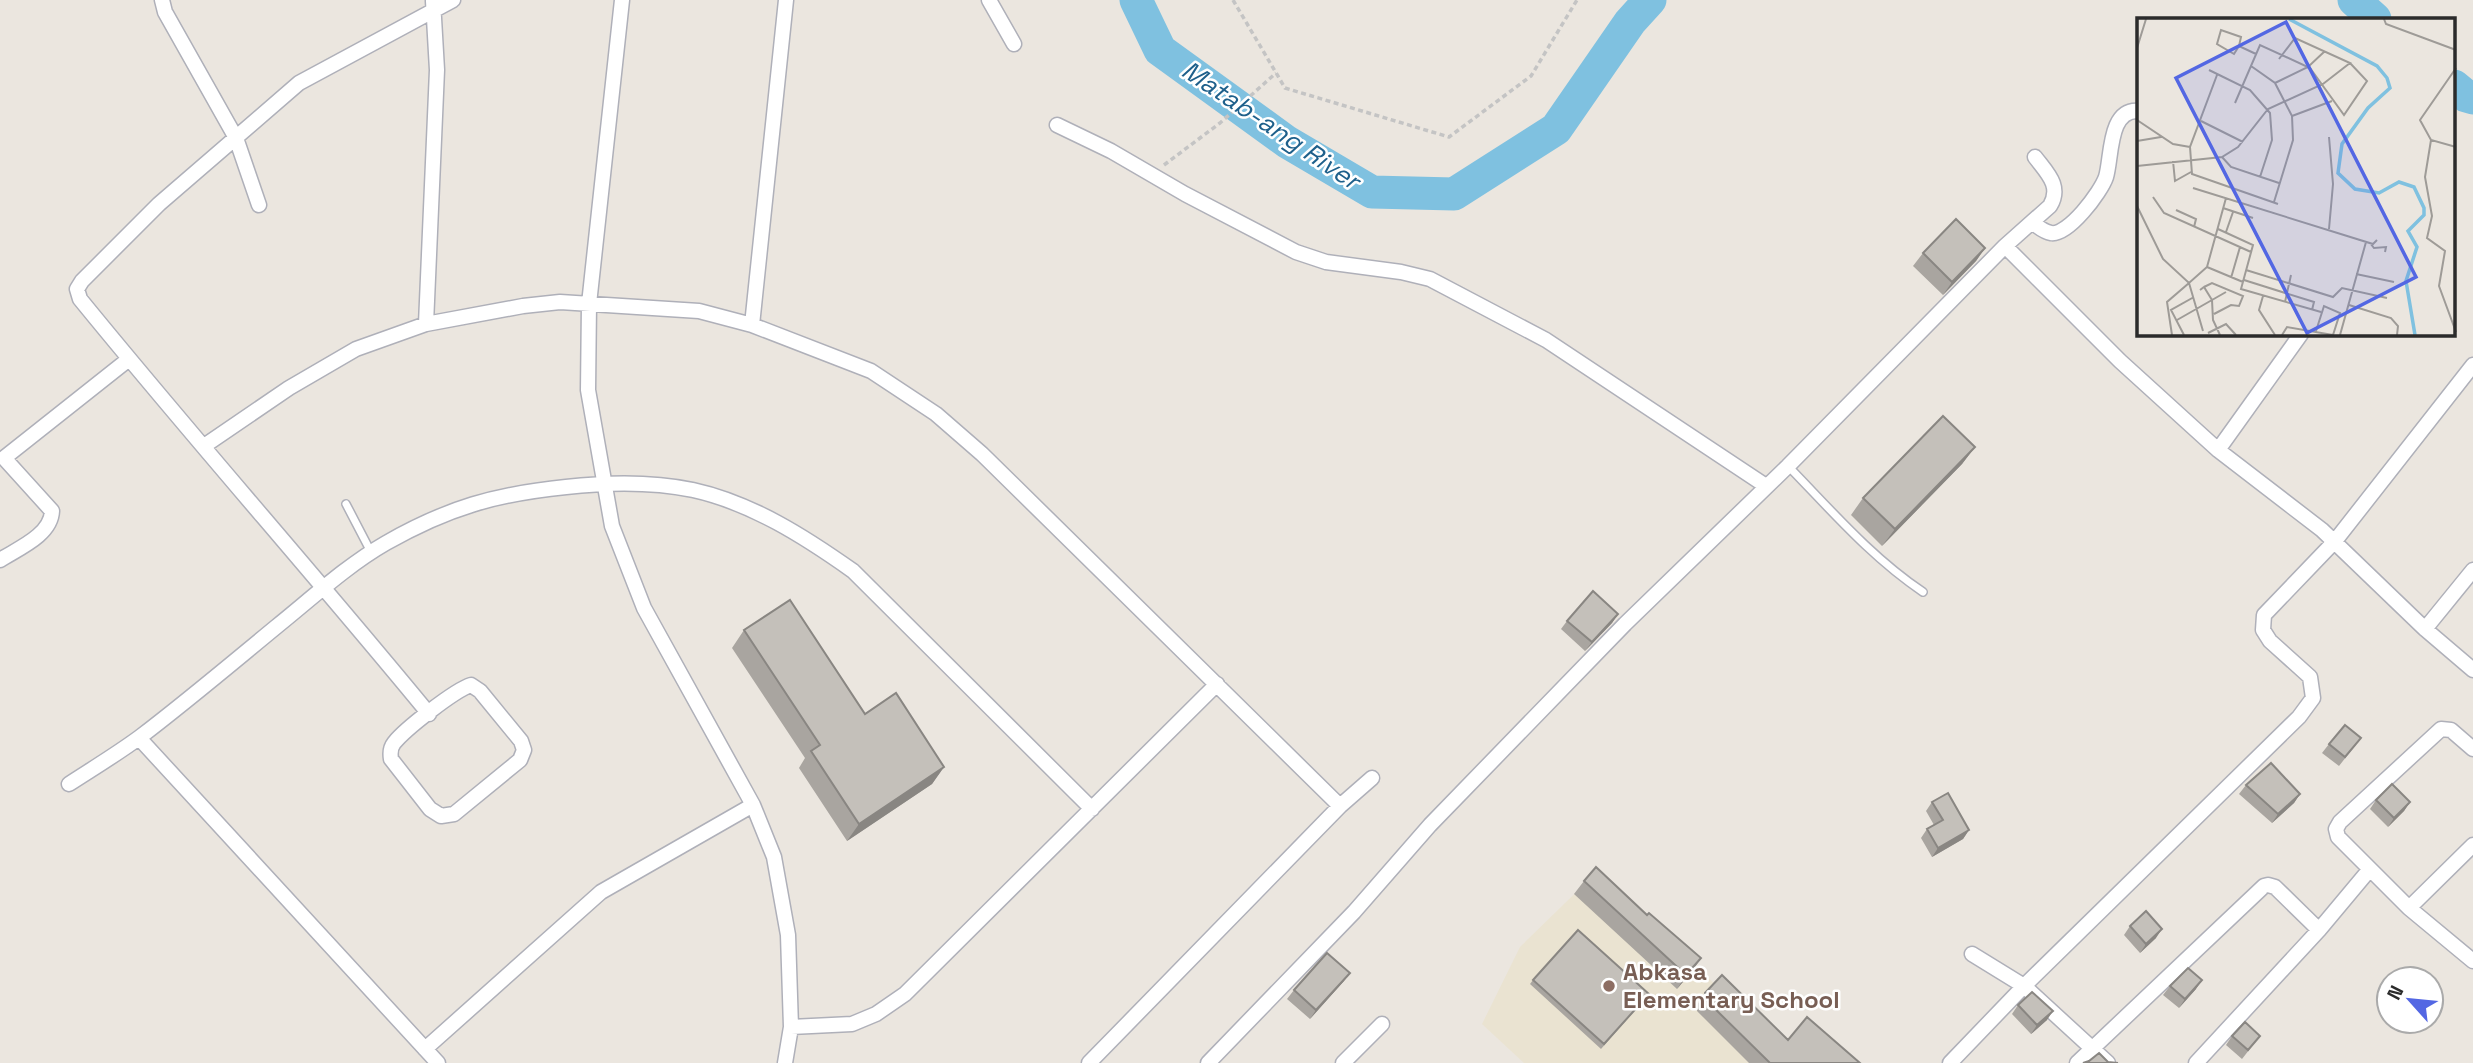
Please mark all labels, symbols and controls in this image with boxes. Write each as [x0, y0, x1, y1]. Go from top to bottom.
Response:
inset map [2137, 18, 2456, 336]
water label: Matab-ang River [1175, 53, 1369, 199]
place label: Abkasa Elementary School [1623, 956, 1840, 1015]
north arrow [2375, 965, 2445, 1035]
marker: Abkasa Elementary School [1601, 978, 1617, 994]
text: N [2381, 981, 2409, 1004]

